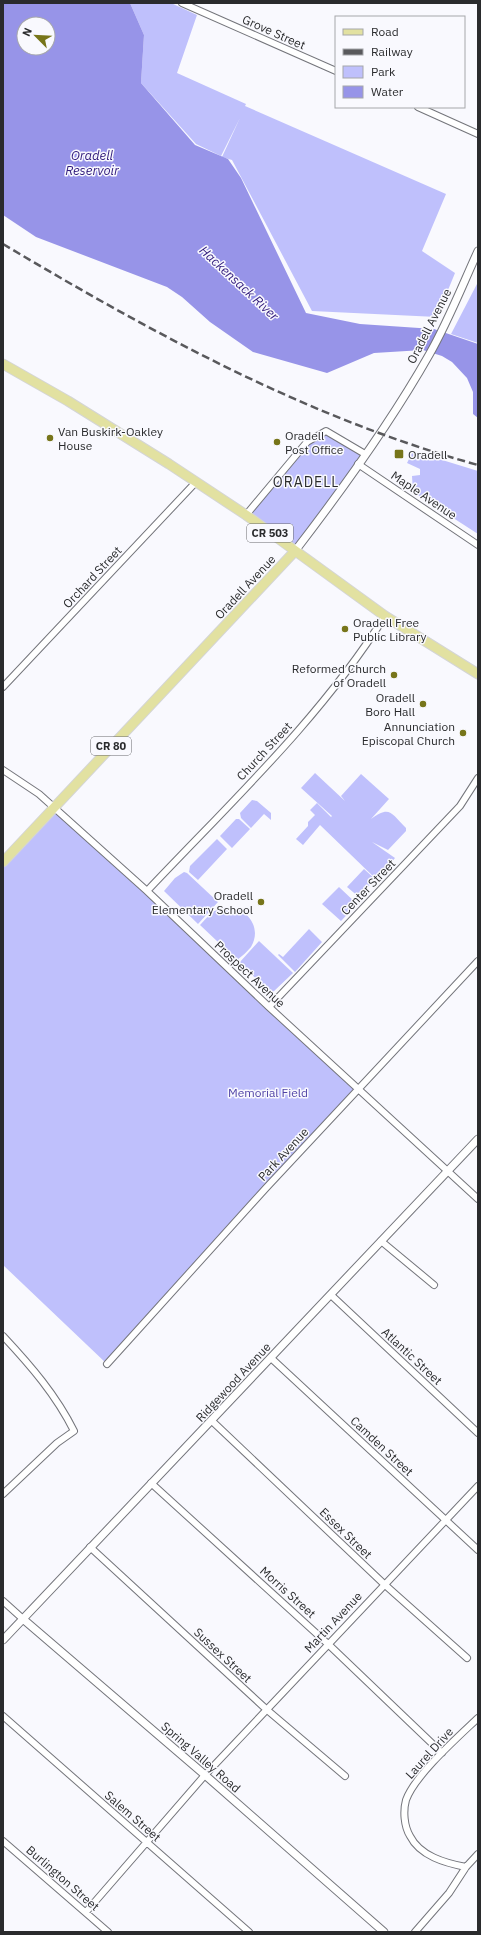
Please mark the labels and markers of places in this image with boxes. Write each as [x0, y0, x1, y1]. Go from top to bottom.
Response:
place label: Van Buskirk-Oakley House [58, 424, 163, 453]
place label: Oradell Post Office [285, 428, 344, 457]
marker: Van Buskirk-Oakley House [45, 433, 55, 443]
marker: Oradell Post Office [272, 437, 282, 447]
place label: Oradell [408, 447, 447, 462]
marker: Oradell [393, 448, 405, 460]
place label: Oradell Free Public Library [353, 615, 426, 644]
marker: Oradell Free Public Library [340, 624, 350, 634]
place label: Reformed Church of Oradell [292, 661, 386, 690]
marker: Reformed Church of Oradell [389, 670, 399, 680]
place label: Oradell Boro Hall [365, 690, 415, 719]
marker: Oradell Boro Hall [418, 699, 428, 709]
place label: Annunciation Episcopal Church [362, 719, 455, 748]
marker: Annunciation Episcopal Church [458, 728, 468, 738]
place label: Oradell Elementary School [152, 888, 253, 917]
marker: Oradell Elementary School [256, 897, 266, 907]

